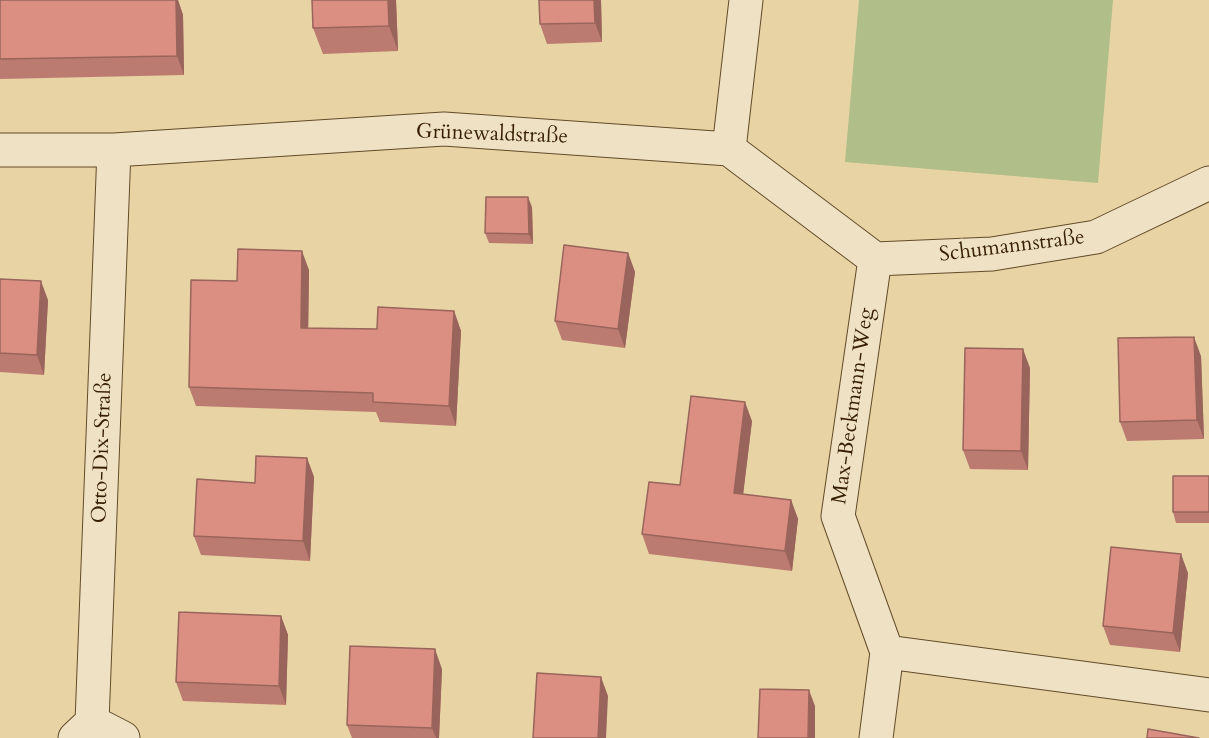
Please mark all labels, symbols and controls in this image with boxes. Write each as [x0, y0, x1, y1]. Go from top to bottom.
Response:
street label: Grünewaldstraße [416, 120, 568, 150]
street label: Schumannstraße [938, 226, 1086, 268]
street label: Max-Beckmann-Weg [828, 306, 880, 506]
street label: Otto-Dix-Straße [88, 372, 118, 524]

